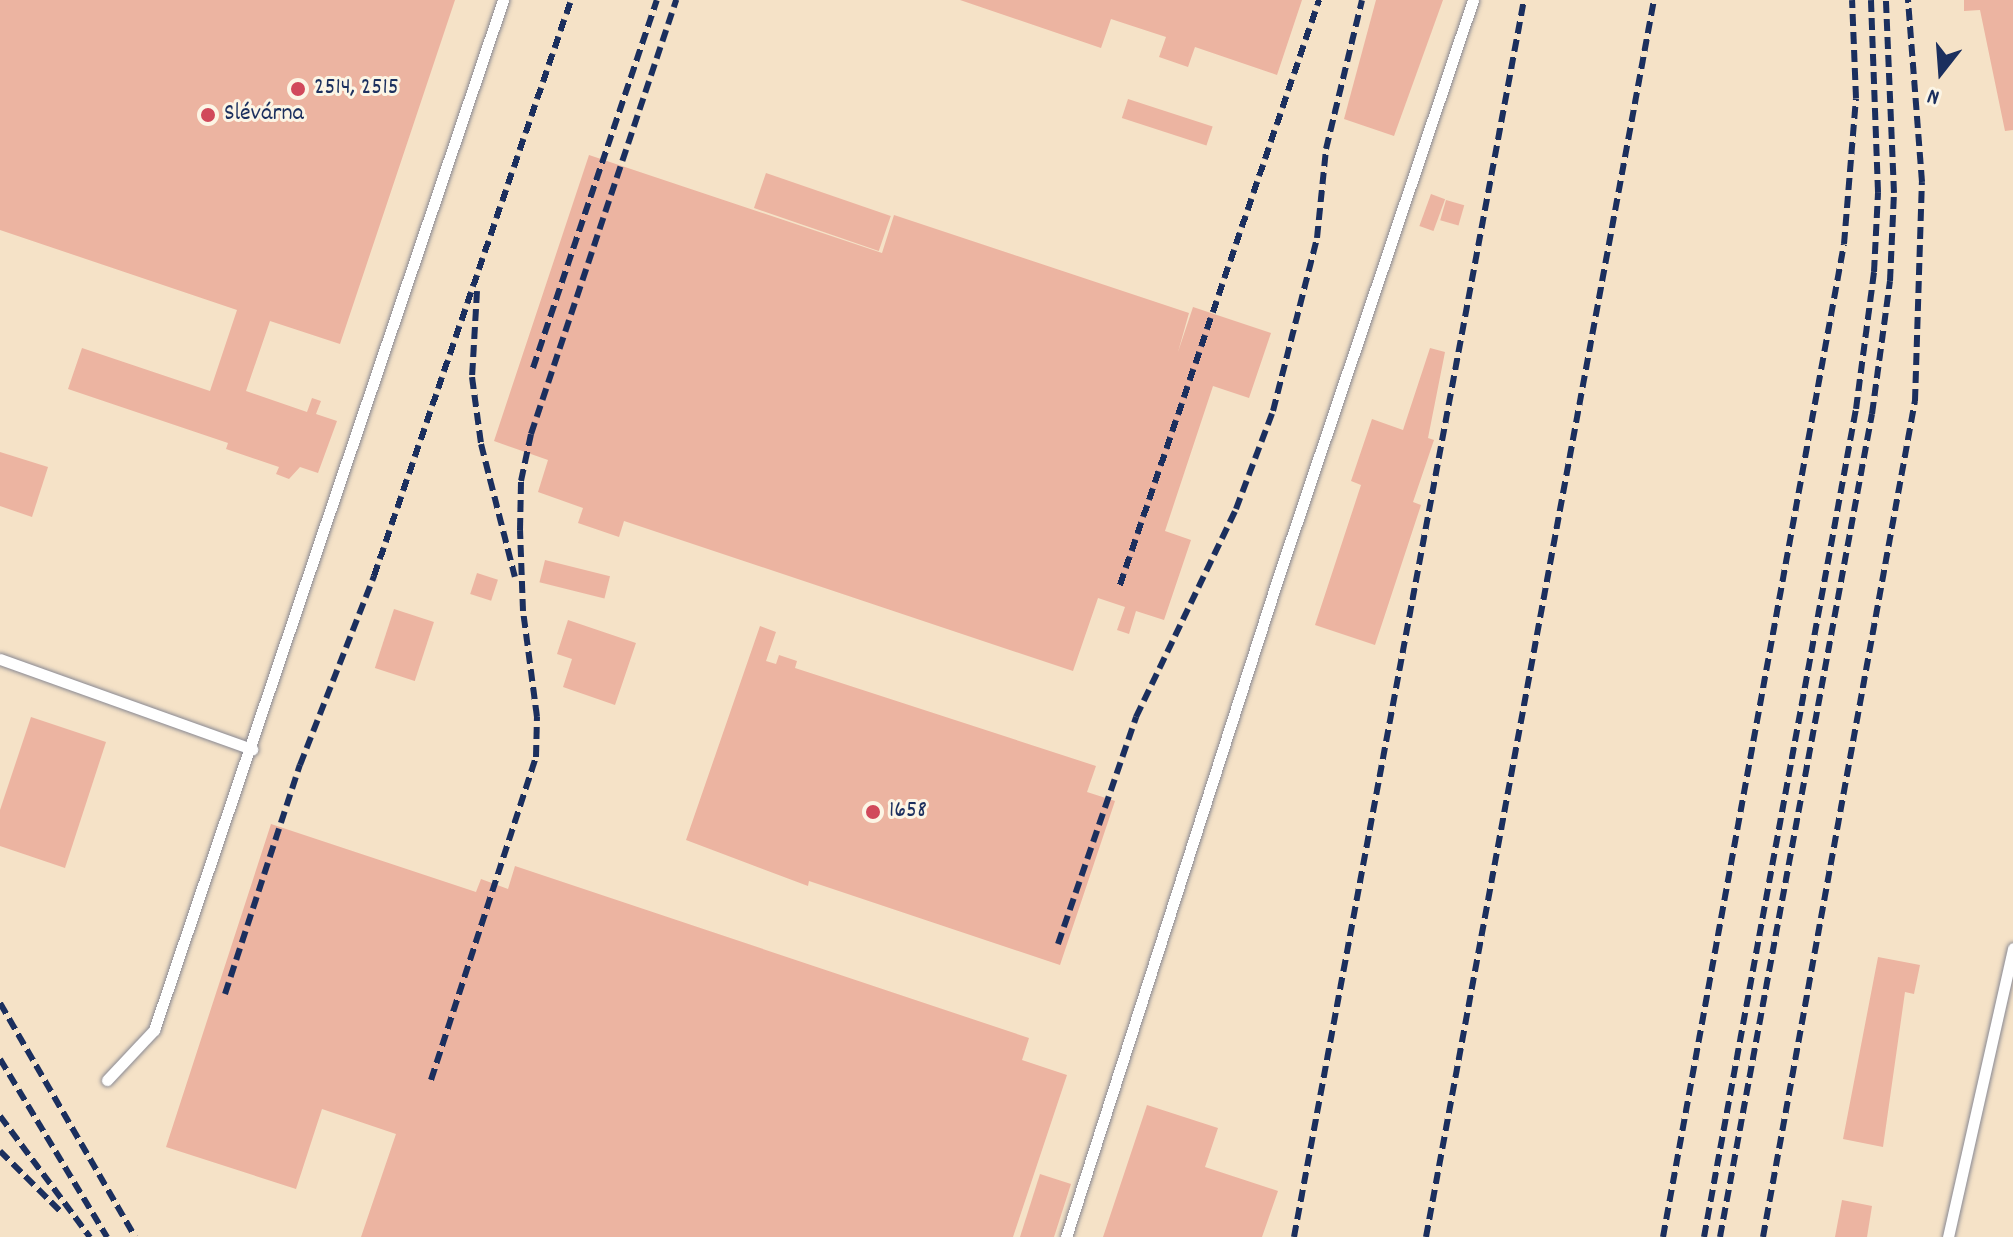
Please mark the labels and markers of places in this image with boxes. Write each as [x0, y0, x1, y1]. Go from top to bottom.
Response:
place label: 2514, 2515 [314, 75, 399, 103]
marker: 2514, 2515 [289, 80, 307, 98]
place label: Slévárna [224, 101, 304, 129]
marker: Slévárna [199, 106, 217, 124]
place label: 1658 [889, 798, 927, 826]
marker: 1658 [864, 803, 882, 821]

